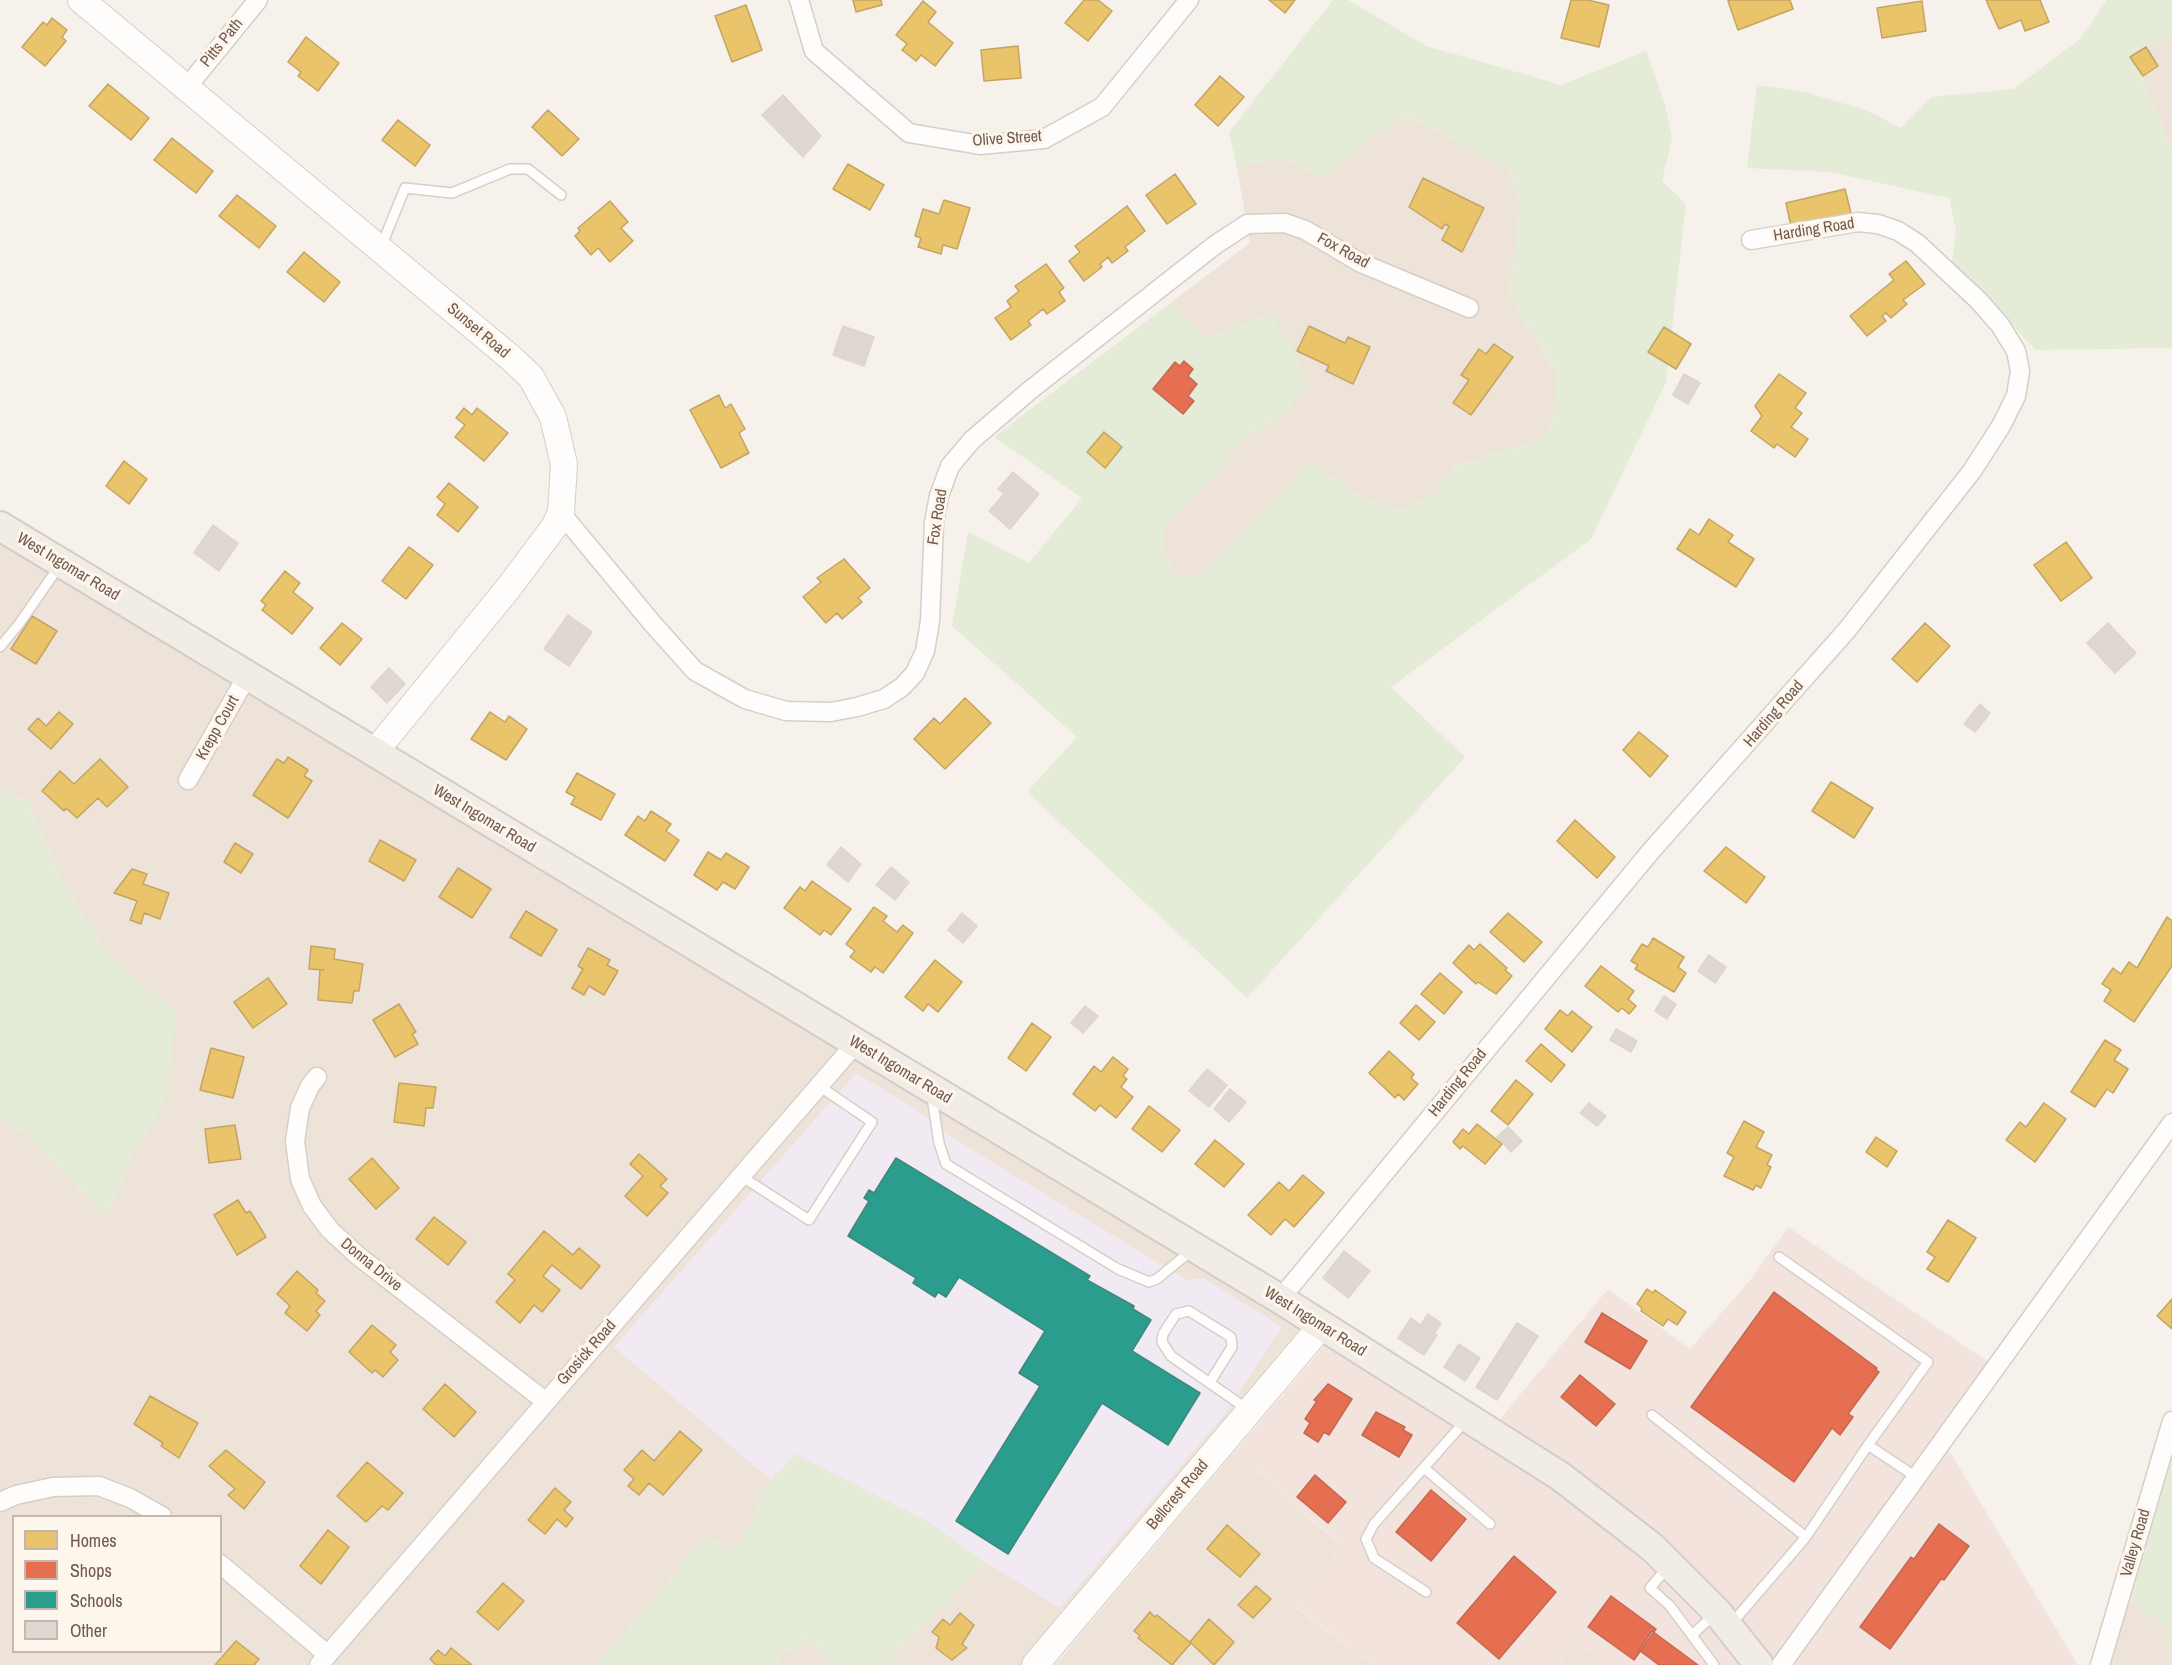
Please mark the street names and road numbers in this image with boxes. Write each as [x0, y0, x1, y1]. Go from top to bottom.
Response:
street label: Pitts Path [197, 15, 247, 71]
street label: Olive Street [972, 127, 1042, 151]
street label: Harding Road [1772, 214, 1856, 246]
street label: Fox Road [1314, 229, 1372, 273]
street label: Sunset Road [443, 299, 513, 363]
street label: Fox Road [924, 488, 952, 546]
street label: West Ingomar Road [13, 529, 123, 605]
street label: Harding Road [1740, 677, 1808, 751]
street label: Krepp Court [192, 692, 244, 764]
street label: West Ingomar Road [429, 781, 539, 857]
street label: West Ingomar Road [845, 1032, 955, 1108]
street label: Harding Road [1425, 1045, 1491, 1121]
street label: Donna Drive [336, 1234, 406, 1296]
street label: West Ingomar Road [1261, 1283, 1369, 1361]
street label: Grosick Road [553, 1316, 621, 1390]
street label: Bellcrest Road [1143, 1456, 1213, 1534]
street label: Valley Road [2117, 1507, 2155, 1579]

